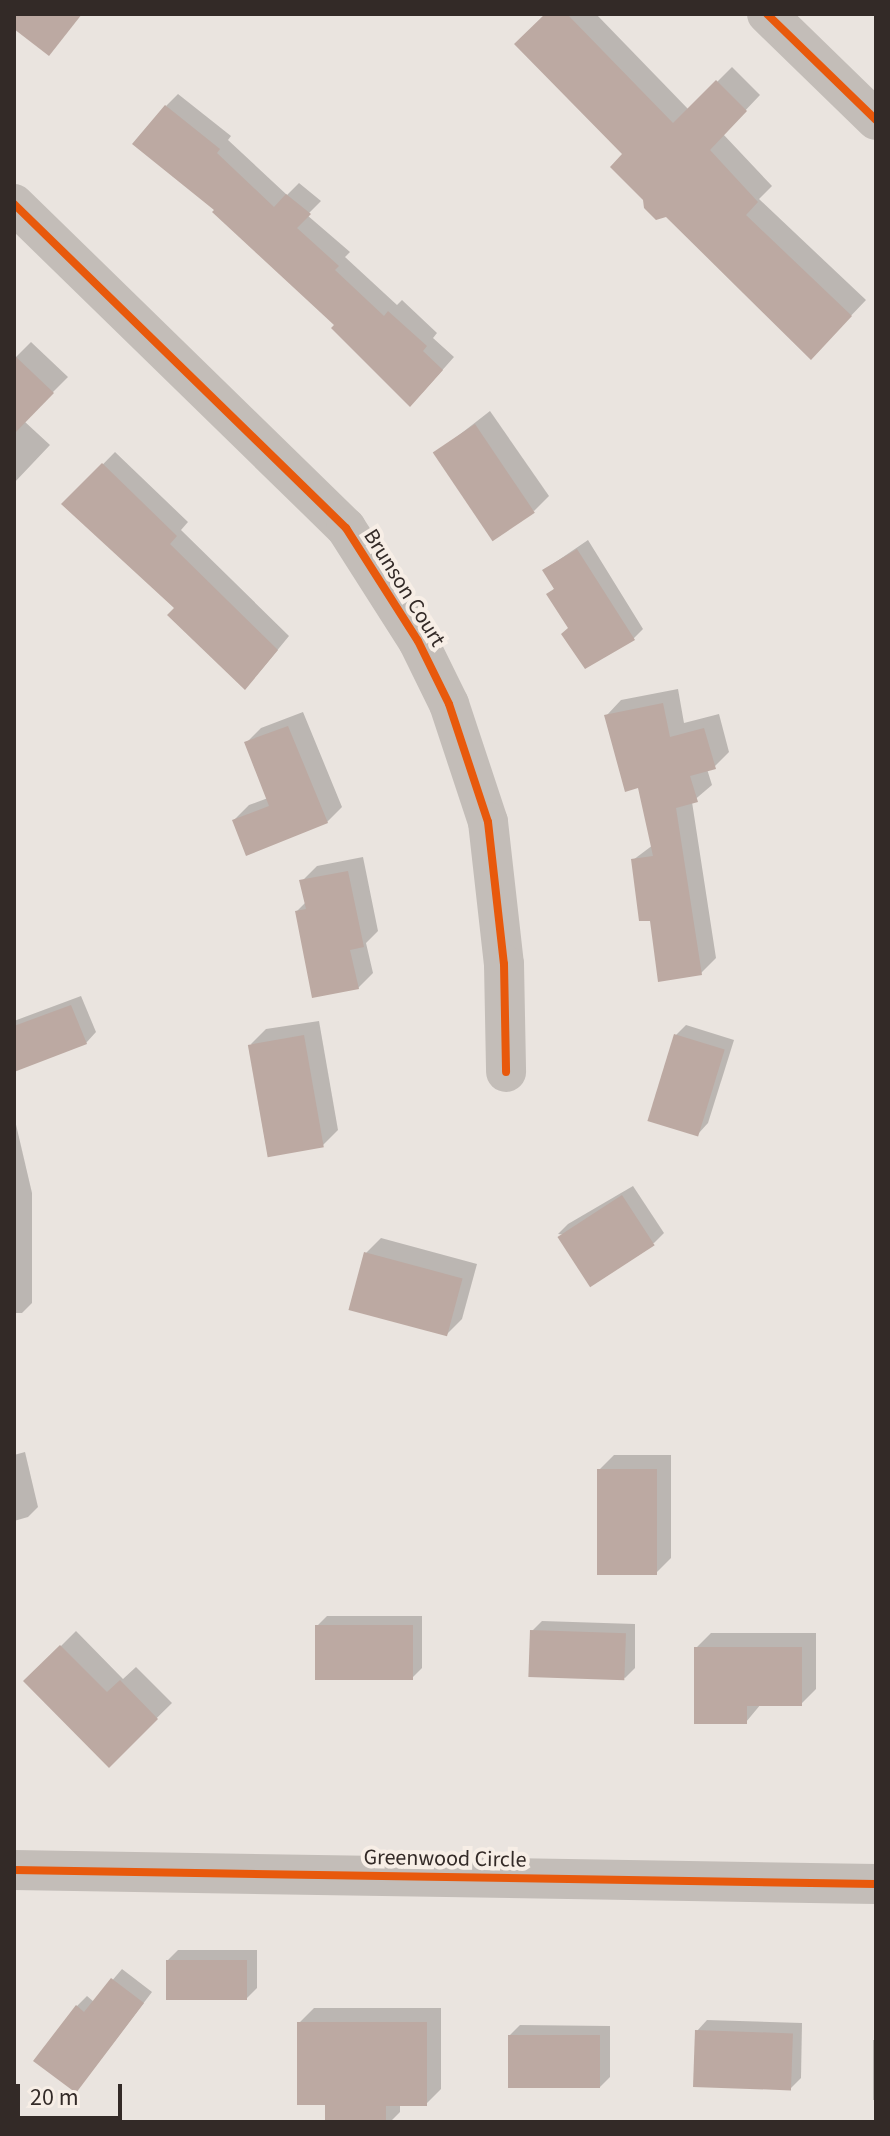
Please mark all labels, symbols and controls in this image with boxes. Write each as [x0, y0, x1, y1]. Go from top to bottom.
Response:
street label: Brunson Court [357, 524, 451, 652]
street label: Greenwood Circle [363, 1844, 527, 1874]
scale bar [20, 2068, 126, 2118]
text: 20 m [30, 2080, 79, 2115]

